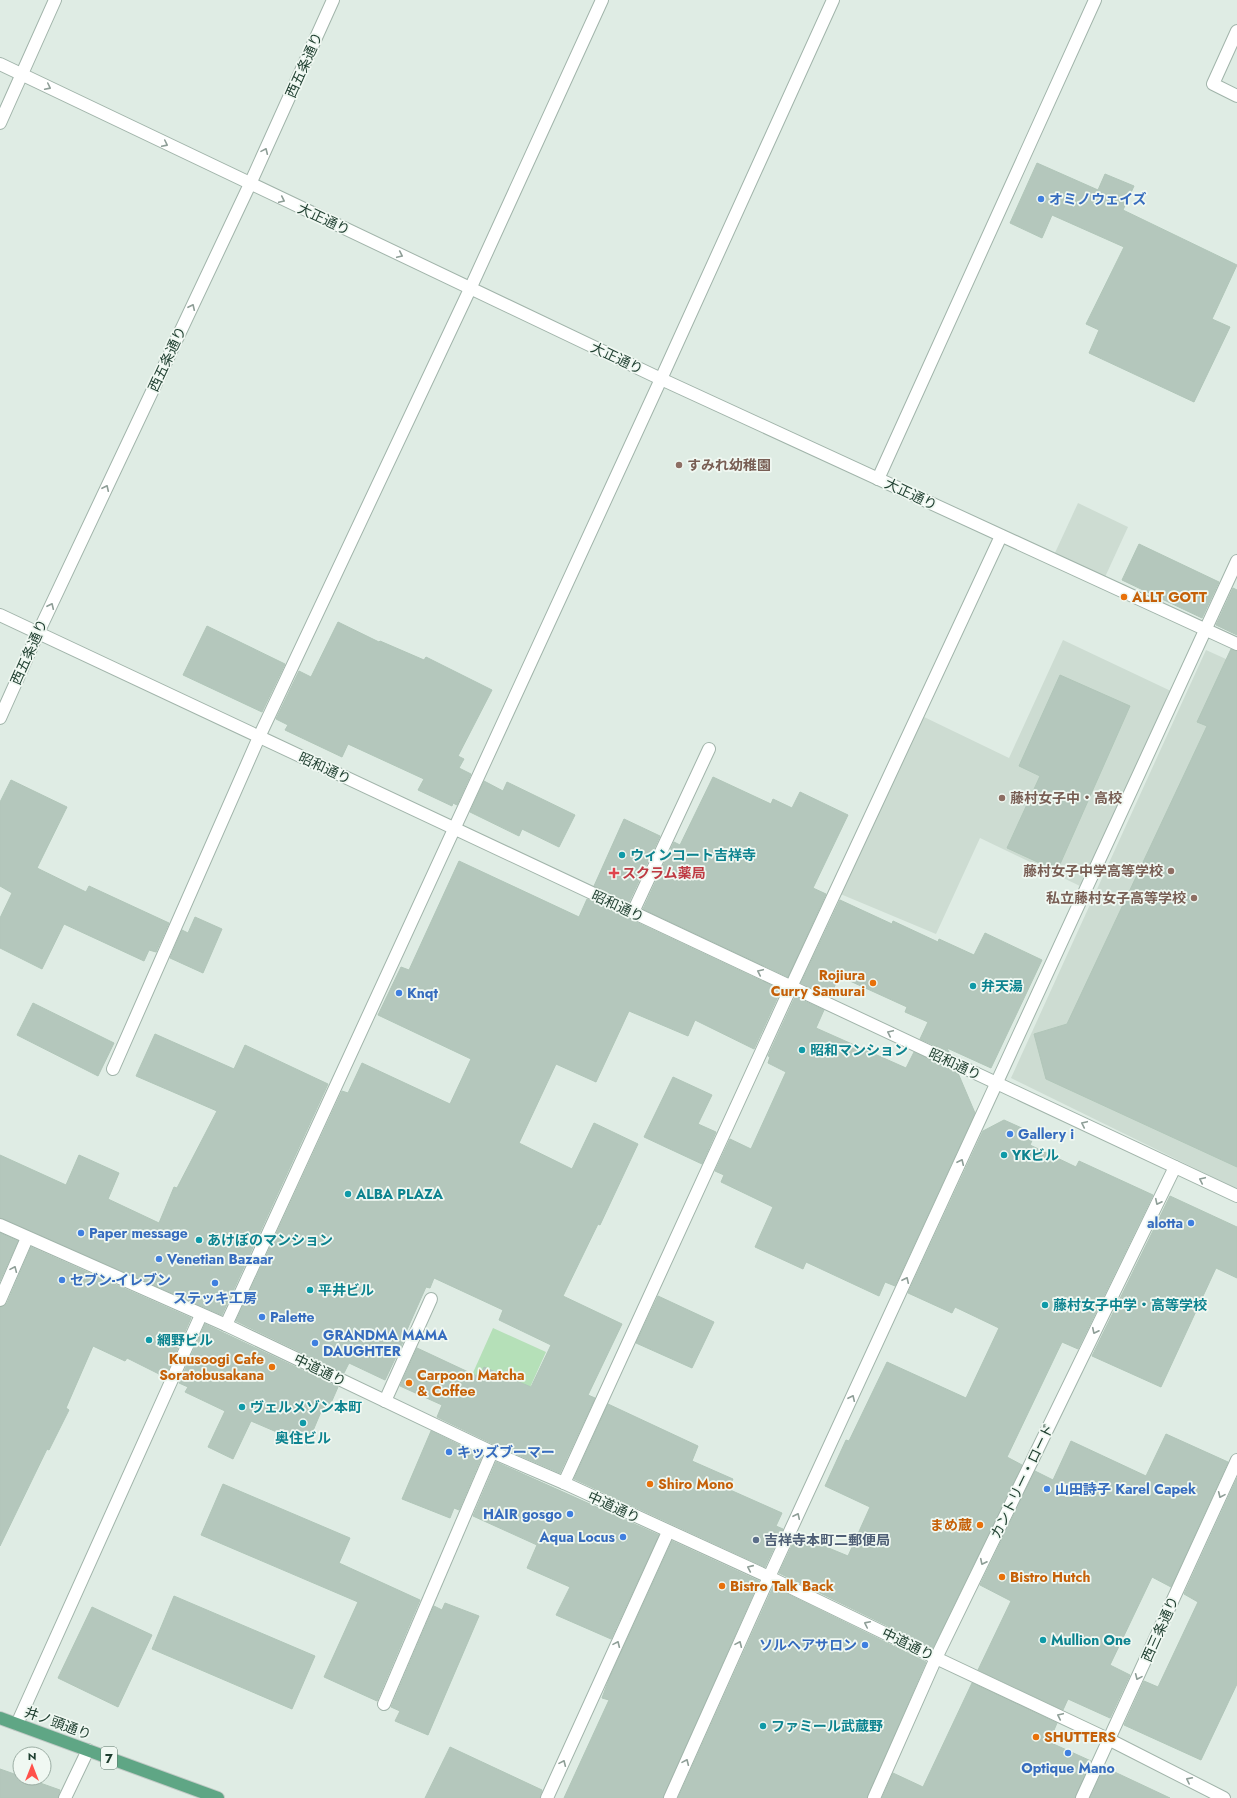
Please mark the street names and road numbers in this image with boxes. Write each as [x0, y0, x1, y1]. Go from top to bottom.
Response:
street label: 西五条通り [281, 29, 327, 101]
street label: 大正通り [294, 198, 354, 240]
street label: 西五条通り [143, 323, 191, 395]
street label: 大正通り [587, 337, 647, 379]
street label: 大正通り [881, 473, 941, 515]
street label: 西五条通り [6, 616, 52, 688]
street label: 昭和通り [295, 747, 355, 789]
street label: 昭和通り [588, 885, 648, 927]
street label: 昭和通り [925, 1043, 985, 1085]
street label: 中道通り [290, 1349, 350, 1391]
street label: カントリー・ロード [985, 1420, 1059, 1542]
street label: 中道通り [584, 1486, 644, 1528]
street label: 西三条通り [1137, 1593, 1183, 1665]
street label: 中道通り [878, 1623, 938, 1665]
street label: 井ノ頭通り [22, 1702, 94, 1744]
road number: 7 [101, 1747, 117, 1769]

